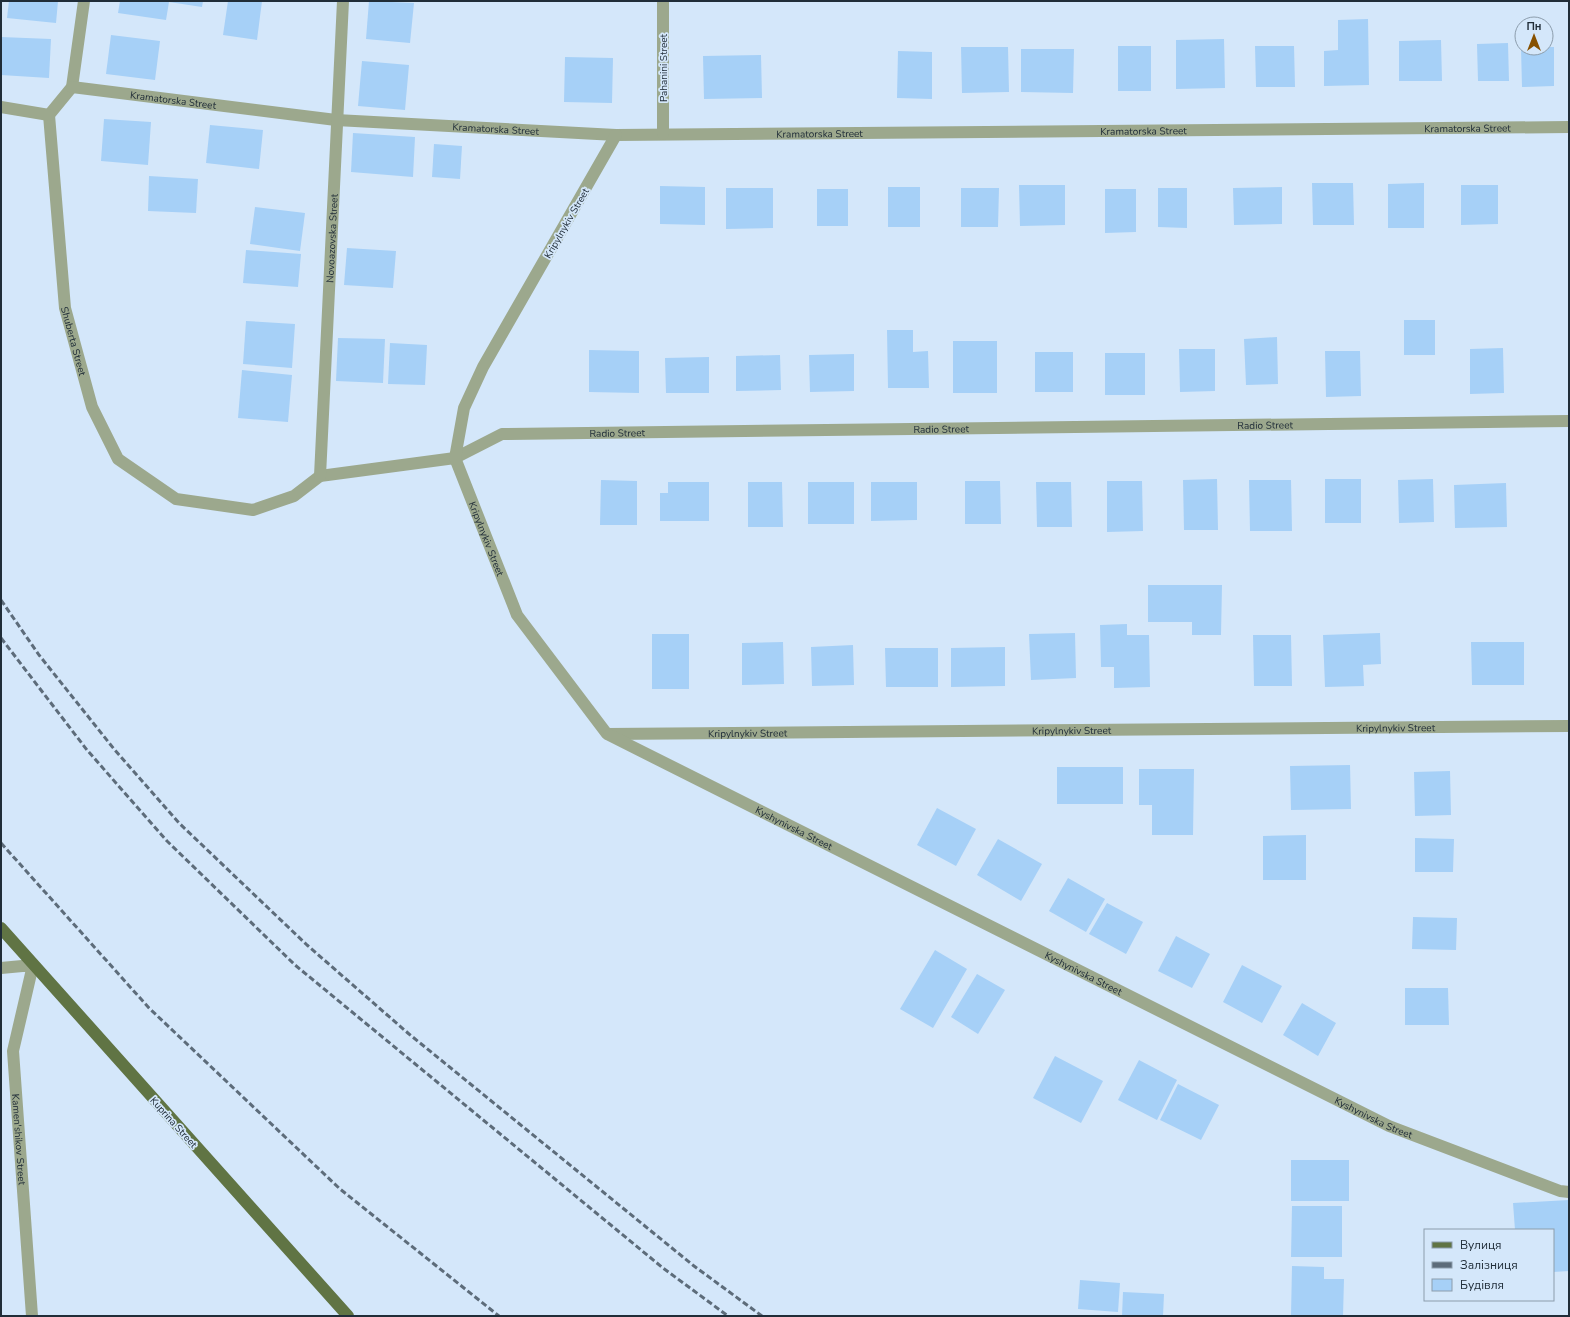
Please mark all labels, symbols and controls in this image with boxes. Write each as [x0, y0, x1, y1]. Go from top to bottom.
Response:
north arrow [1514, 16, 1554, 56]
text: Пн [1526, 19, 1542, 34]
street label: Pahanini Street [657, 33, 671, 102]
street label: Kramatorska Street [129, 88, 217, 113]
street label: Kramatorska Street [452, 120, 540, 139]
street label: Kramatorska Street [1424, 121, 1511, 136]
street label: Kramatorska Street [1100, 124, 1187, 139]
street label: Kramatorska Street [776, 127, 863, 142]
street label: Kripylnykiv Street [541, 185, 593, 261]
street label: Novoazovska Street [323, 193, 342, 283]
street label: Shuberta Street [57, 305, 89, 378]
street label: Radio Street [1237, 418, 1294, 433]
street label: Radio Street [913, 422, 970, 437]
street label: Radio Street [589, 426, 646, 441]
street label: Kripylnykiv Street [465, 499, 507, 579]
street label: Kripylnykiv Street [1356, 721, 1436, 736]
street label: Kripylnykiv Street [1032, 724, 1112, 738]
street label: Kripylnykiv Street [708, 726, 788, 741]
street label: Kyshynivska Street [753, 803, 835, 854]
street label: Kyshynivska Street [1042, 949, 1125, 999]
street label: Kamen'shikov Street [8, 1093, 29, 1186]
street label: Kuprina Street [147, 1094, 200, 1152]
street label: Kyshynivska Street [1332, 1094, 1415, 1142]
legend [1424, 1229, 1554, 1301]
text: Вулиця [1460, 1237, 1502, 1253]
text: Залізниця [1460, 1257, 1518, 1273]
text: Будівля [1460, 1277, 1504, 1293]

